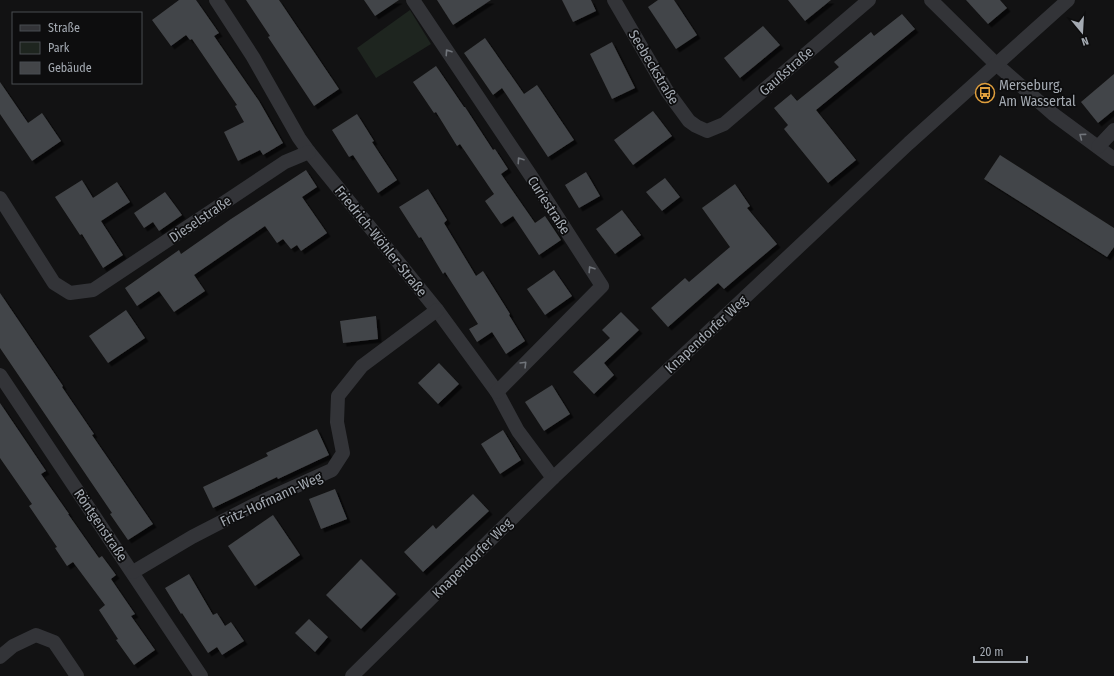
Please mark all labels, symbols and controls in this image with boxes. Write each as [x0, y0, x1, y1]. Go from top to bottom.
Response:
legend [12, 12, 142, 84]
north arrow [1062, 12, 1102, 52]
text: Straße [48, 21, 80, 35]
street label: Seebeckstraße [625, 27, 682, 108]
text: N [1080, 34, 1090, 48]
text: Park [48, 41, 70, 55]
street label: Gaußstraße [756, 43, 817, 99]
one-way arrow [445, 49, 453, 56]
text: Gebäude [48, 61, 92, 75]
place label: Merseburg, Am Wassertal [999, 77, 1076, 110]
bus stop icon: Merseburg, Am Wassertal [974, 82, 996, 104]
one-way arrow [1080, 134, 1087, 141]
one-way arrow [517, 157, 525, 164]
street label: Curiestraße [524, 173, 574, 238]
street label: Friedrich-Wöhler-Straße [331, 183, 430, 300]
street label: Dieselstraße [166, 192, 235, 246]
one-way arrow [589, 267, 596, 274]
street label: Knapendorfer Weg [662, 292, 751, 377]
one-way arrow [519, 361, 527, 369]
street label: Fritz-Hofmann-Weg [218, 468, 325, 530]
street label: Röntgenstraße [70, 486, 131, 565]
street label: Knapendorfer Weg [429, 514, 516, 602]
scale bar [974, 638, 1027, 664]
text: 20 m [980, 645, 1004, 659]

